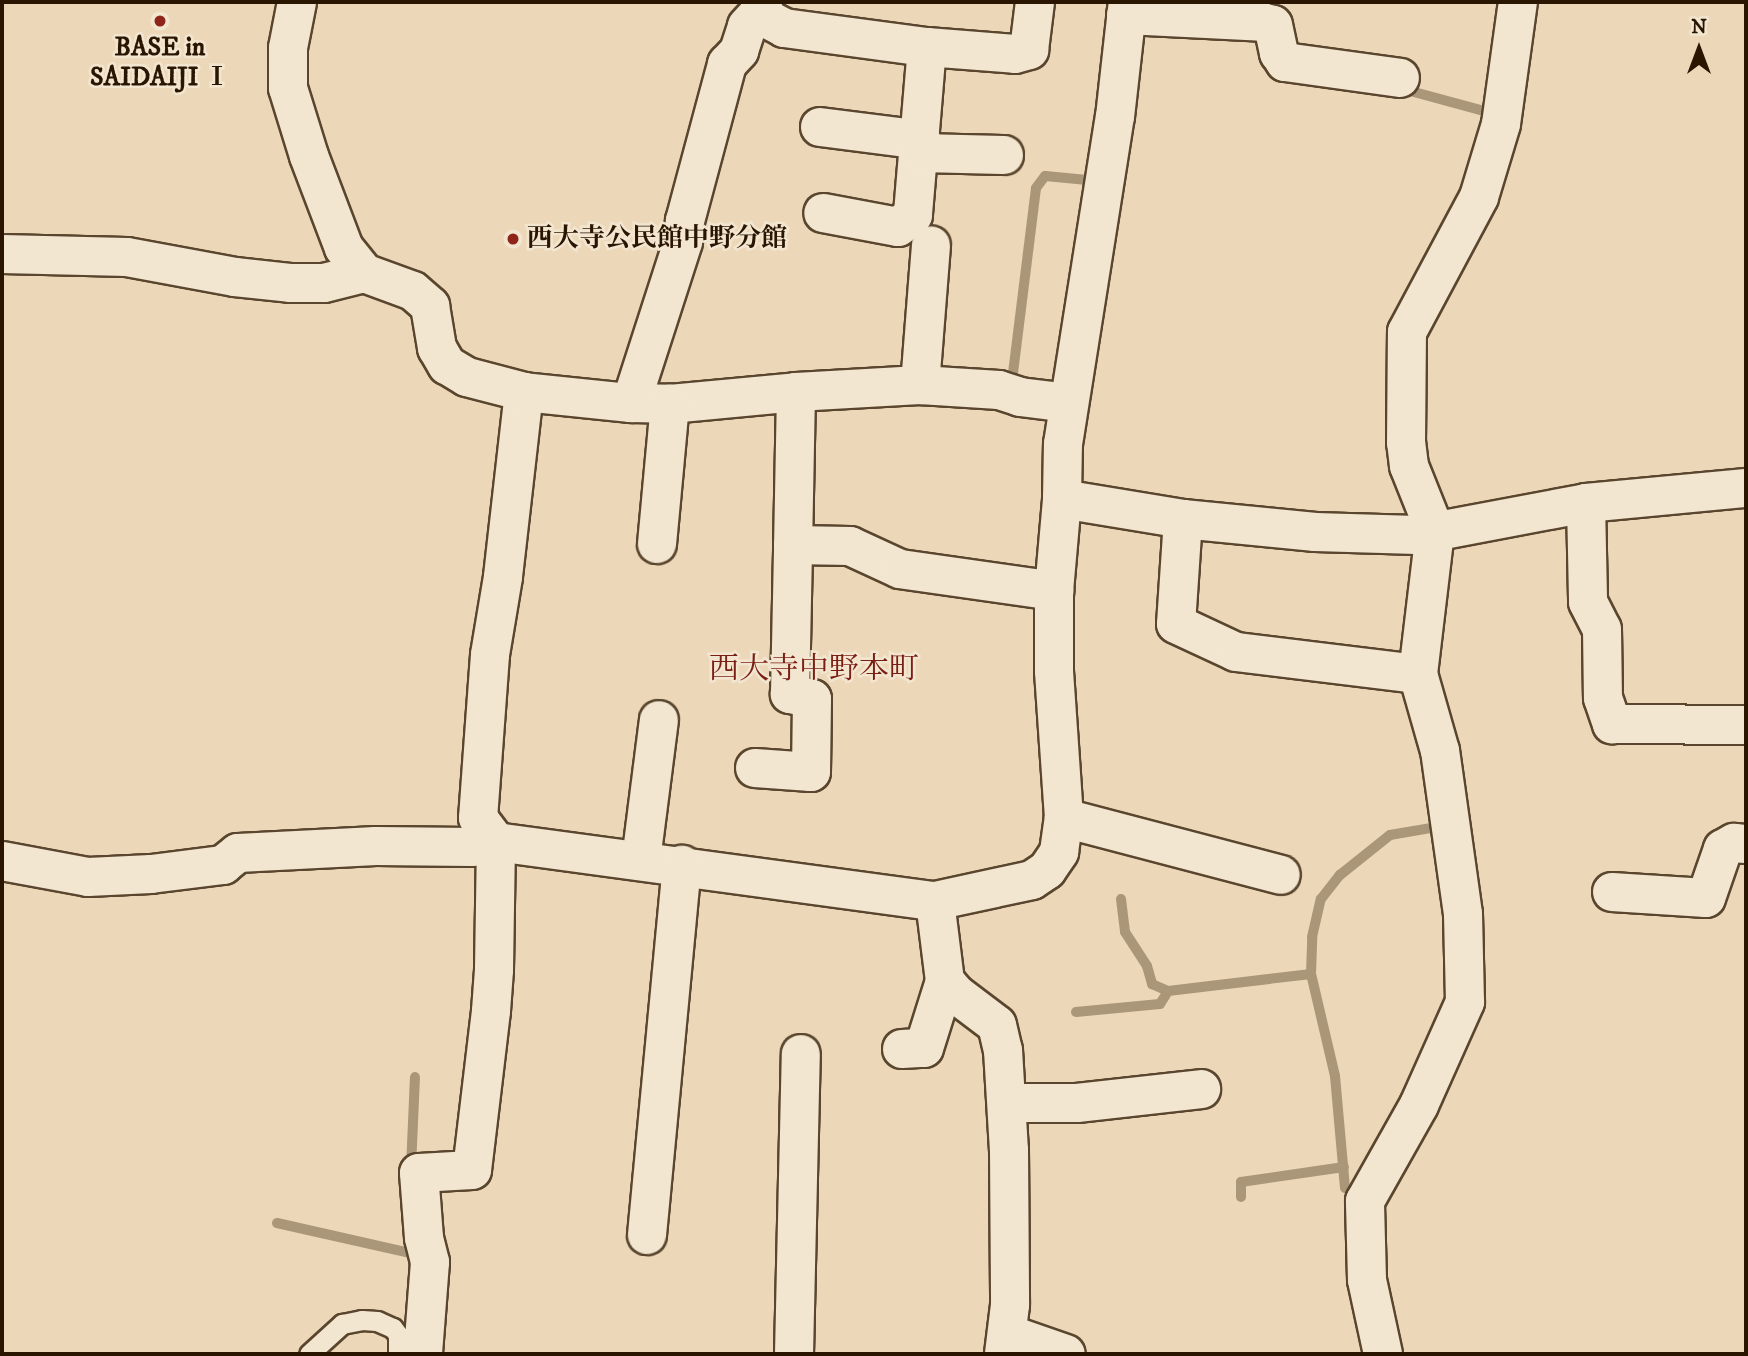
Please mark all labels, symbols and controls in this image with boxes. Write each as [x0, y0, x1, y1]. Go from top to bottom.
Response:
marker: BASE in SAIDAIJI Ⅰ [152, 13, 168, 29]
north arrow [1664, 14, 1734, 84]
text: N [1691, 16, 1707, 39]
place label: BASE in SAIDAIJI Ⅰ [90, 32, 230, 94]
place label: 西大寺公民館中野分館 [527, 223, 787, 255]
marker: 西大寺公民館中野分館 [505, 231, 521, 247]
district label: 西大寺中野本町 [709, 652, 919, 688]

